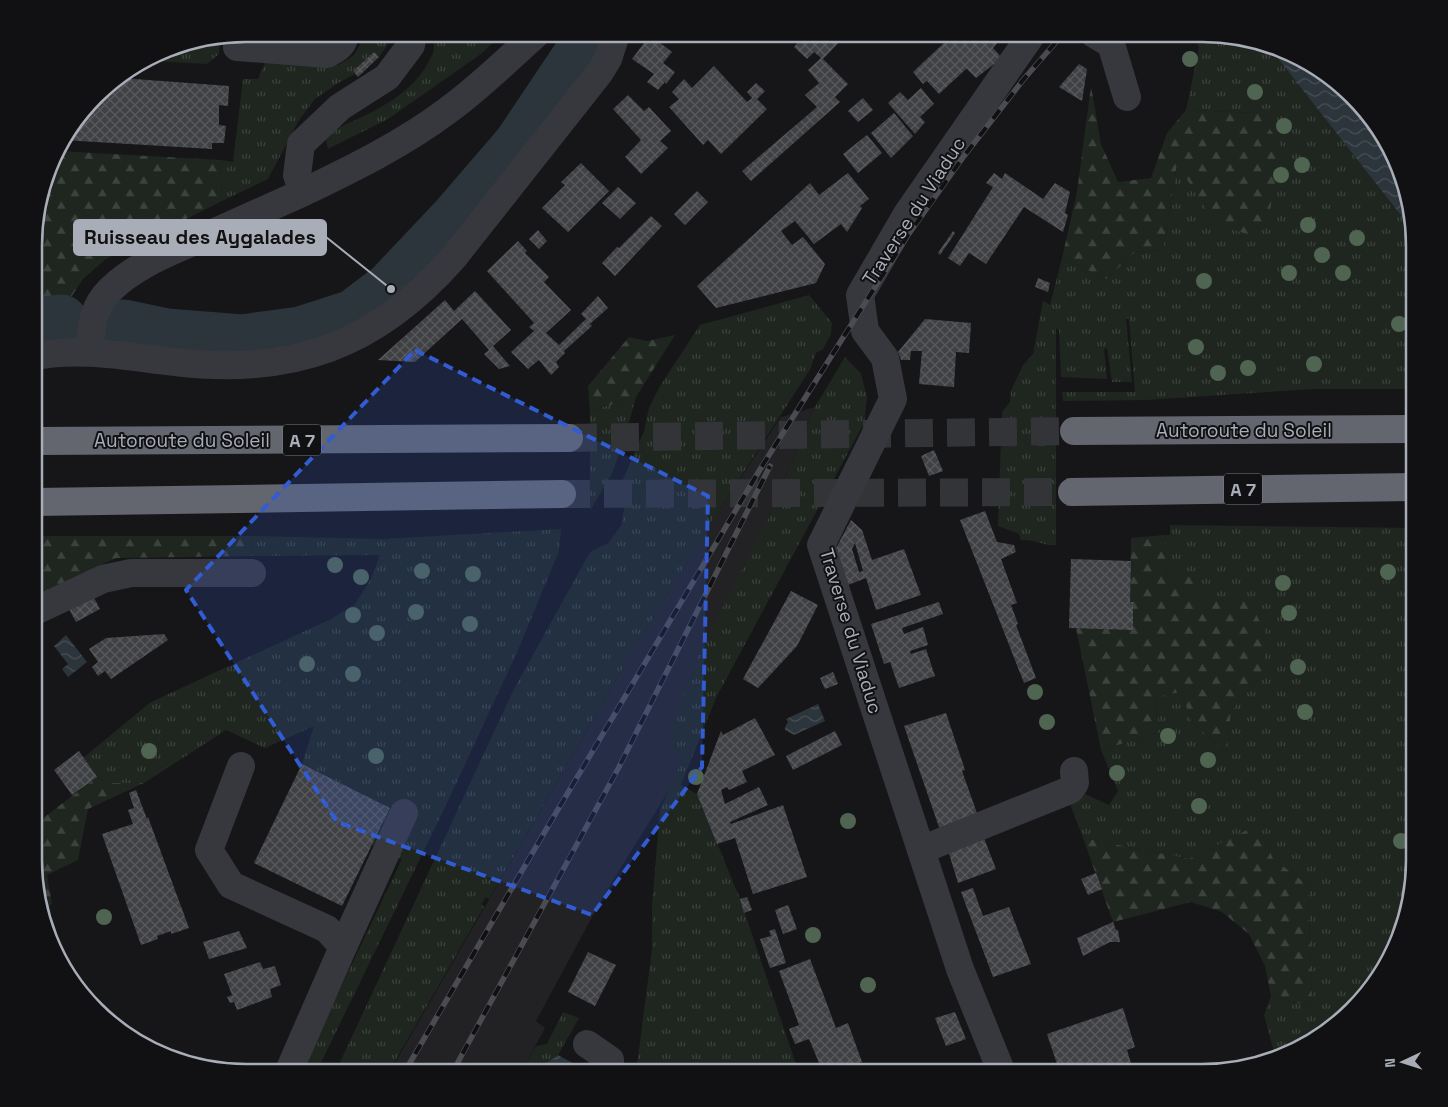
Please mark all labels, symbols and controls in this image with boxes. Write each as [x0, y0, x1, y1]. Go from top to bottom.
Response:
street label: Traverse du Viaduc [857, 132, 971, 290]
callout: Ruisseau des Aygalades [74, 220, 326, 255]
text: Ruisseau des Aygalades [84, 224, 316, 250]
street label: Autoroute du Soleil [1156, 418, 1332, 443]
road number: A 7 [283, 424, 321, 456]
street label: Autoroute du Soleil [94, 428, 270, 453]
road number: A 7 [1224, 474, 1262, 504]
street label: Traverse du Viaduc [814, 545, 888, 717]
north arrow [1378, 1037, 1428, 1087]
text: N [1381, 1058, 1399, 1068]

